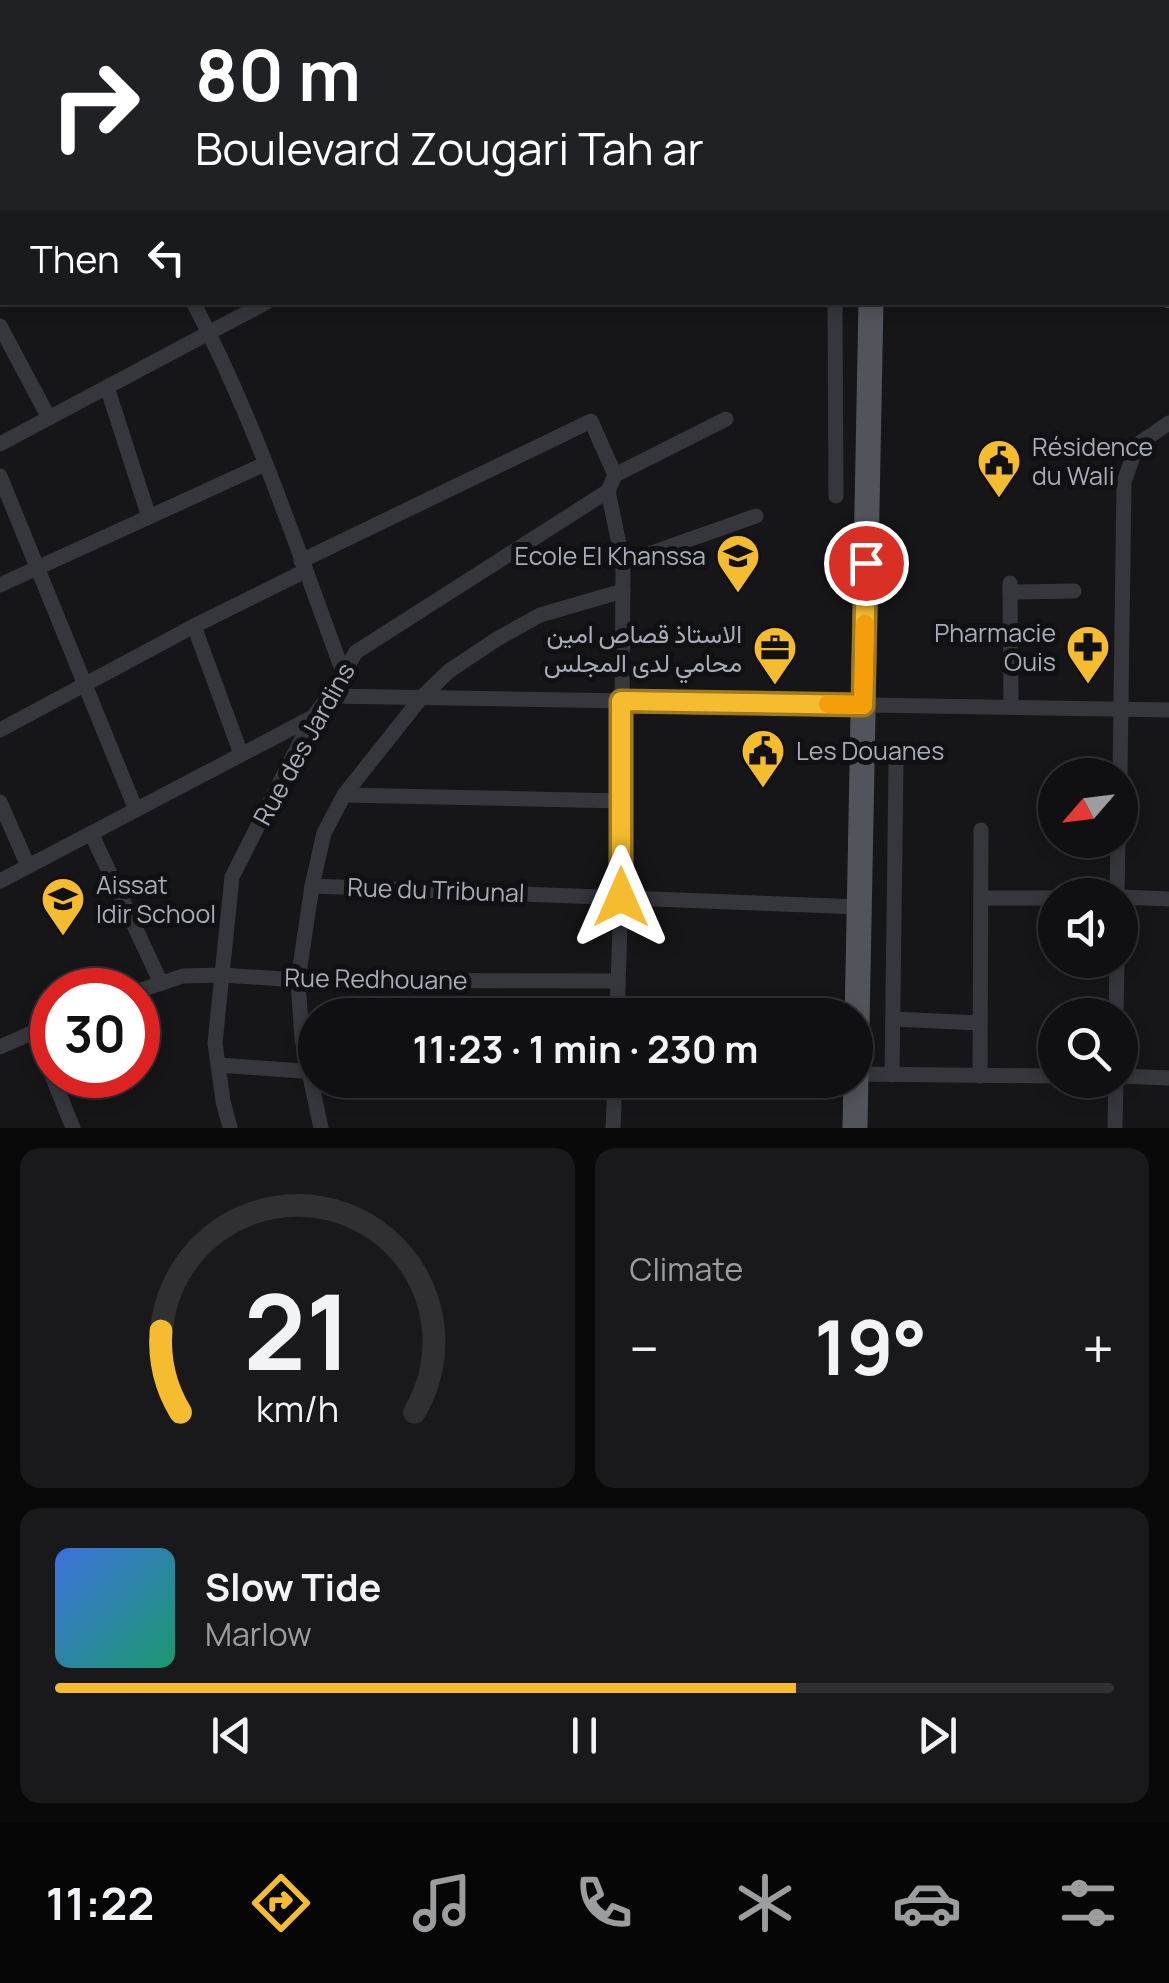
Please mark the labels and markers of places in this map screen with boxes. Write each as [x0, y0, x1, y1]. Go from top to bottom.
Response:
place label: Résidence du Wali [1032, 429, 1153, 493]
public building icon: Résidence du Wali [976, 438, 1022, 499]
pin [824, 521, 909, 606]
school or university icon: Ecole El Khanssa [715, 533, 761, 594]
place label: Ecole El Khanssa [514, 538, 706, 573]
place label: Pharmacie Ouis [934, 615, 1056, 679]
place label: الاستاذ قصاص امين محامي لدى المجلس [544, 616, 742, 684]
pharmacy icon: Pharmacie Ouis [1065, 624, 1111, 685]
office icon: الاستاذ قصاص امين محامي لدى المجلس [752, 625, 798, 686]
public building icon: Les Douanes [740, 728, 786, 789]
place label: Les Douanes [796, 733, 944, 768]
place label: Aissat Idir School [96, 867, 216, 931]
school or university icon: Aissat Idir School [40, 876, 86, 937]

